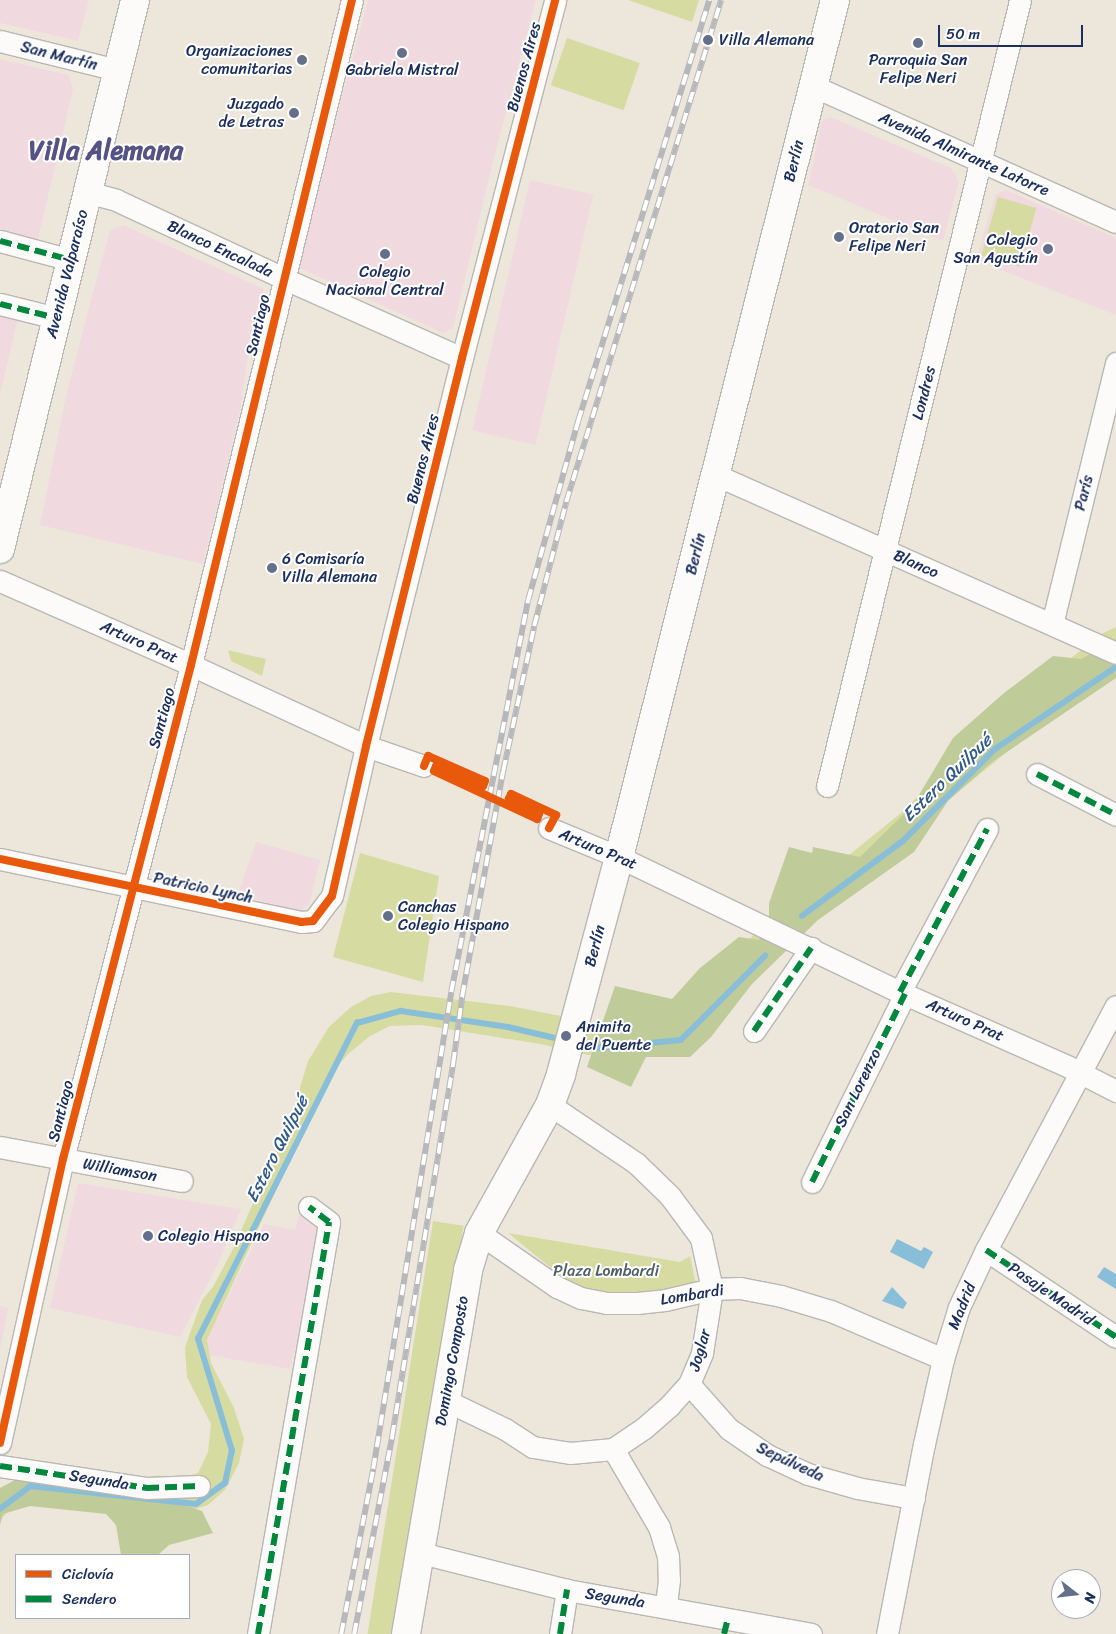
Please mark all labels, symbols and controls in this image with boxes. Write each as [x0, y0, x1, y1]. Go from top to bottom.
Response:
scale bar [941, 15, 1086, 47]
street label: Buenos Aires [503, 20, 545, 114]
text: 50 m [946, 21, 980, 47]
place label: Villa Alemana [719, 30, 815, 50]
marker: Villa Alemana [701, 33, 715, 47]
street label: San Martín [19, 37, 99, 75]
marker: Parroquia San Felipe Neri [912, 37, 924, 49]
place label: Organizaciones comunitarias [186, 41, 292, 79]
marker: Gabriela Mistral [396, 47, 408, 59]
place label: Parroquia San Felipe Neri [869, 50, 967, 88]
marker: Organizaciones comunitarias [296, 54, 308, 66]
place label: Gabriela Mistral [345, 60, 459, 80]
place label: Juzgado de Letras [219, 94, 284, 132]
marker: Juzgado de Letras [288, 107, 300, 119]
street label: Avenida Almirante Latorre [876, 108, 1052, 200]
district label: Villa Alemana [28, 135, 184, 167]
street label: Berlín [780, 138, 808, 184]
street label: Avenida Valparaíso [42, 208, 92, 340]
street label: Blanco Encalada [164, 216, 276, 282]
place label: Oratorio San Felipe Neri [849, 218, 939, 256]
place label: Colegio San Agustín [953, 230, 1038, 268]
marker: Oratorio San Felipe Neri [833, 231, 845, 243]
marker: Colegio San Agustín [1042, 243, 1054, 255]
marker: Colegio Nacional Central [379, 248, 391, 260]
place label: Colegio Nacional Central [326, 262, 444, 300]
street label: Santiago [242, 292, 274, 358]
street label: Londres [908, 364, 940, 422]
street label: Buenos Aires [403, 412, 443, 506]
street label: París [1070, 473, 1098, 513]
street label: Berlín [682, 531, 710, 577]
street label: Blanco [890, 546, 942, 582]
place label: 6 Comisaría Villa Alemana [282, 549, 378, 587]
marker: 6 Comisaría Villa Alemana [266, 562, 278, 574]
street label: Arturo Prat [97, 616, 181, 668]
street label: Santiago [145, 685, 179, 751]
water label: Estero Quilpué [898, 730, 996, 826]
street label: Arturo Prat [556, 824, 640, 874]
street label: Patricio Lynch [152, 868, 254, 908]
place label: Canchas Colegio Hispano [398, 897, 510, 935]
marker: Canchas Colegio Hispano [382, 910, 394, 922]
street label: Berlín [580, 923, 610, 969]
street label: Arturo Prat [923, 994, 1007, 1046]
place label: Animita del Puente [576, 1017, 651, 1055]
marker: Animita del Puente [560, 1030, 572, 1042]
street label: San Lorenzo [831, 1045, 885, 1131]
street label: Santiago [44, 1078, 78, 1144]
water label: Estero Quilpué [241, 1092, 313, 1206]
street label: Williamson [82, 1154, 158, 1186]
place label: Colegio Hispano [158, 1226, 270, 1246]
marker: Colegio Hispano [142, 1230, 154, 1242]
street label: Pasaje Madrid [1005, 1258, 1097, 1330]
park label: Plaza Lombardi [553, 1261, 659, 1281]
street label: Madrid [944, 1280, 980, 1332]
street label: Lombardi [659, 1281, 725, 1309]
street label: Domingo Composto [431, 1295, 473, 1427]
street label: Joglar [685, 1327, 715, 1373]
street label: Sepúlveda [753, 1438, 827, 1486]
street label: Segunda [68, 1466, 130, 1494]
legend [15, 1554, 190, 1619]
text: Ciclovía [62, 1561, 114, 1587]
north arrow [1051, 1569, 1101, 1619]
street label: Segunda [584, 1584, 646, 1612]
text: Sendero [62, 1586, 116, 1612]
text: N [1077, 1590, 1103, 1606]

